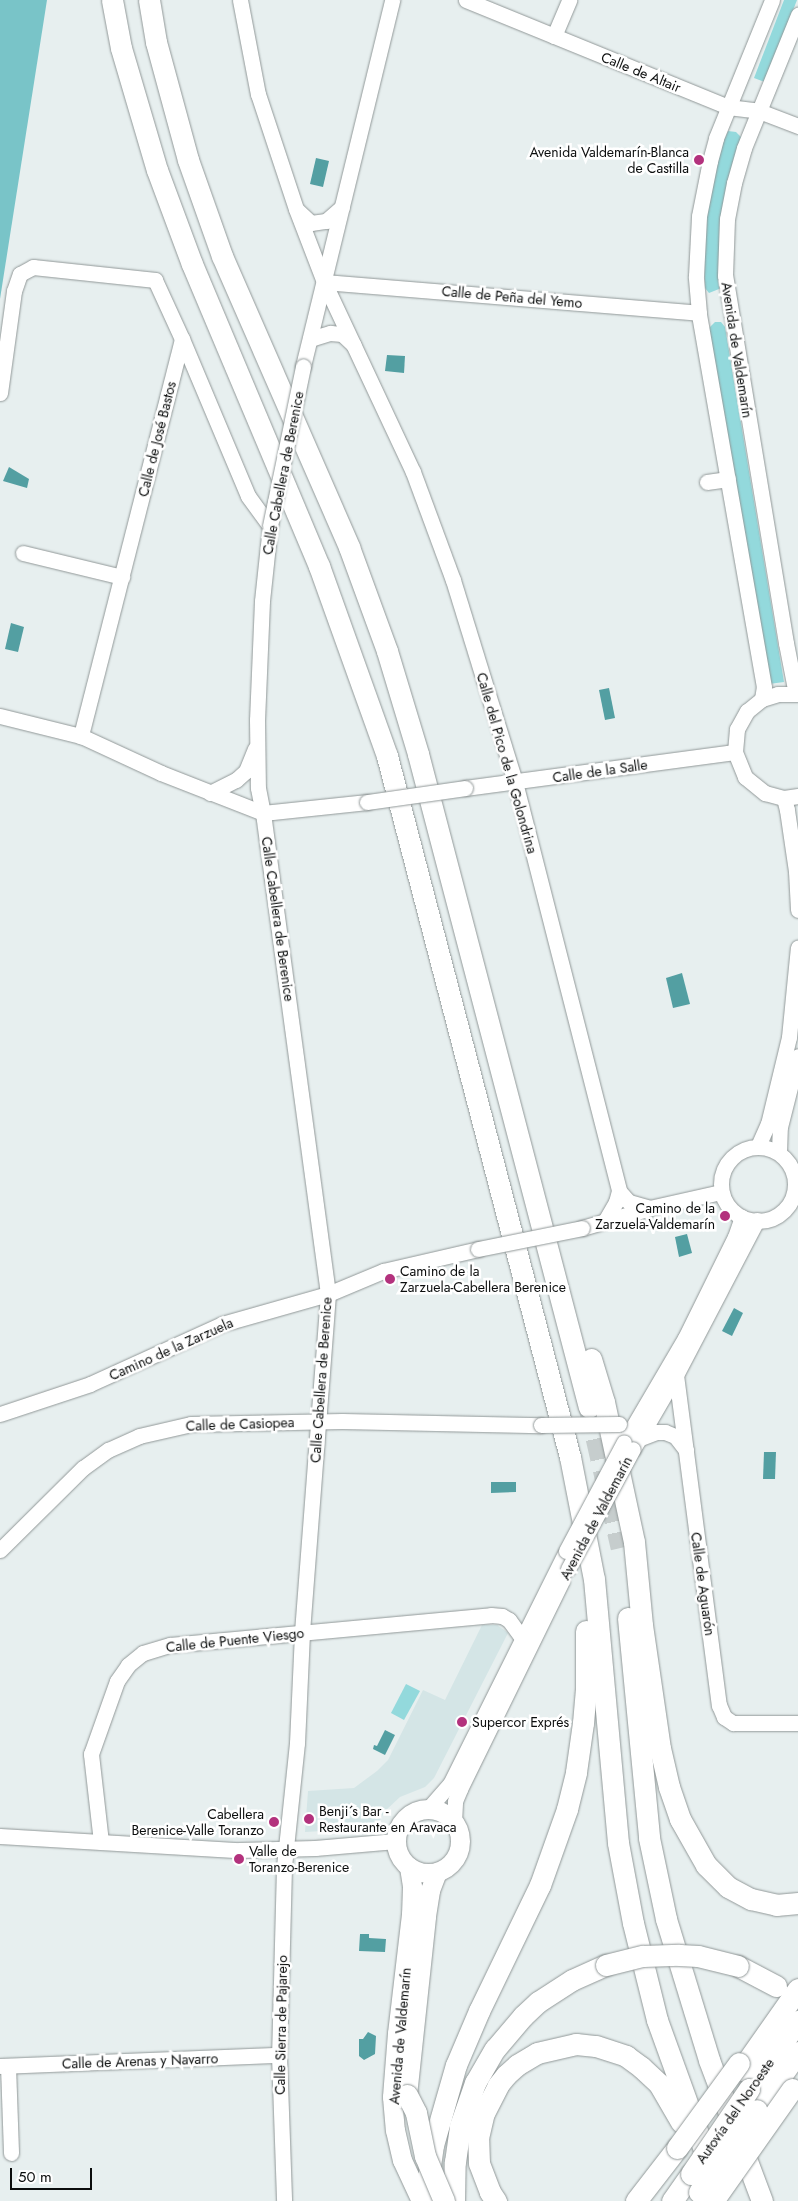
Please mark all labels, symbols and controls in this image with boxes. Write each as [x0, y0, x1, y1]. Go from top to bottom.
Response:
street label: Calle de Altair [599, 48, 683, 96]
place label: Avenida Valdemarín-Blanca de Castilla [529, 144, 689, 176]
marker: Avenida Valdemarín-Blanca de Castilla [693, 154, 705, 166]
street label: Avenida de Valdemarín [718, 281, 756, 419]
street label: Calle de Peña del Yemo [441, 282, 583, 312]
street label: Calle de José Bastos [135, 380, 179, 498]
street label: Calle Cabellera de Berenice [259, 390, 307, 556]
street label: Calle del Pico de la Golondrina [473, 671, 541, 855]
street label: Calle de la Salle [551, 756, 649, 786]
street label: Calle Cabellera de Berenice [258, 836, 298, 1002]
place label: Camino de la Zarzuela-Valdemarín [595, 1200, 715, 1232]
marker: Camino de la Zarzuela-Valdemarín [719, 1210, 731, 1222]
place label: Camino de la Zarzuela-Cabellera Berenice [400, 1263, 566, 1295]
marker: Camino de la Zarzuela-Cabellera Berenice [384, 1273, 396, 1285]
street label: Calle Cabellera de Berenice [307, 1297, 335, 1463]
street label: Camino de la Zarzuela [106, 1314, 236, 1384]
street label: Calle de Casiopea [185, 1414, 295, 1434]
street label: Avenida de Valdemarín [556, 1453, 636, 1583]
street label: Calle de Aguarón [687, 1531, 719, 1637]
street label: Calle de Puente Viesgo [165, 1624, 305, 1656]
place label: Supercor Exprés [472, 1714, 569, 1730]
marker: Supercor Exprés [456, 1716, 468, 1728]
place label: Benji´s Bar - Restaurante en Aravaca [319, 1803, 457, 1835]
place label: Cabellera Berenice-Valle Toranzo [131, 1806, 264, 1838]
marker: Benji´s Bar - Restaurante en Aravaca [303, 1813, 315, 1825]
marker: Cabellera Berenice-Valle Toranzo [268, 1816, 280, 1828]
place label: Valle de Toranzo-Berenice [249, 1843, 349, 1875]
marker: Valle de Toranzo-Berenice [233, 1853, 245, 1865]
street label: Calle Sierra de Pajarejo [271, 1955, 291, 2095]
street label: Avenida de Valdemarín [386, 1967, 414, 2105]
street label: Calle de Arenas y Navarro [62, 2050, 218, 2072]
street label: Autovía del Noroeste [692, 2055, 778, 2167]
scale bar [12, 2158, 95, 2190]
text: 50 m [18, 2166, 52, 2188]

